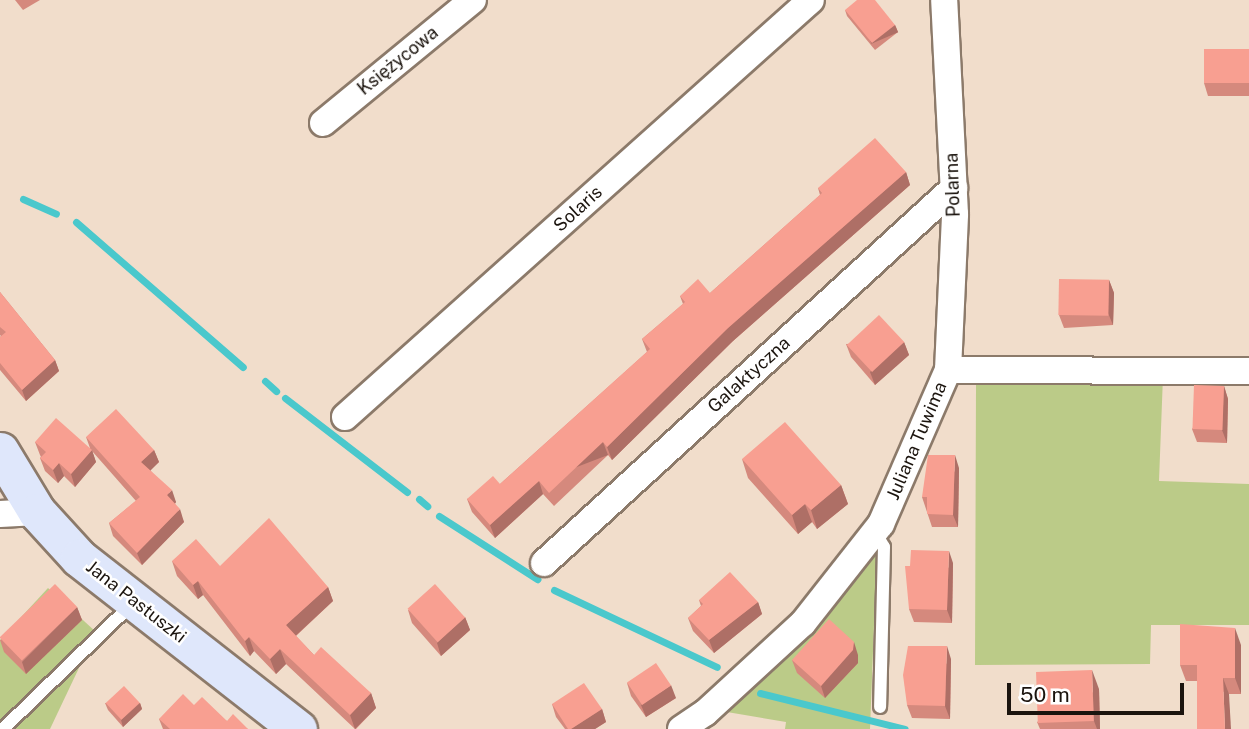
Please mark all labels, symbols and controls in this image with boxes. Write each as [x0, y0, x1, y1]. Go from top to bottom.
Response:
street label: Księżycowa [353, 22, 443, 100]
street label: Polarna [941, 153, 965, 217]
street label: Solaris [549, 182, 607, 236]
street label: Galaktyczna [703, 332, 795, 418]
street label: Juliana Tuwima [882, 379, 952, 503]
street label: Jana Pastuszki [82, 556, 190, 648]
scale bar [1011, 670, 1188, 714]
text: 50 m [1020, 682, 1070, 707]

